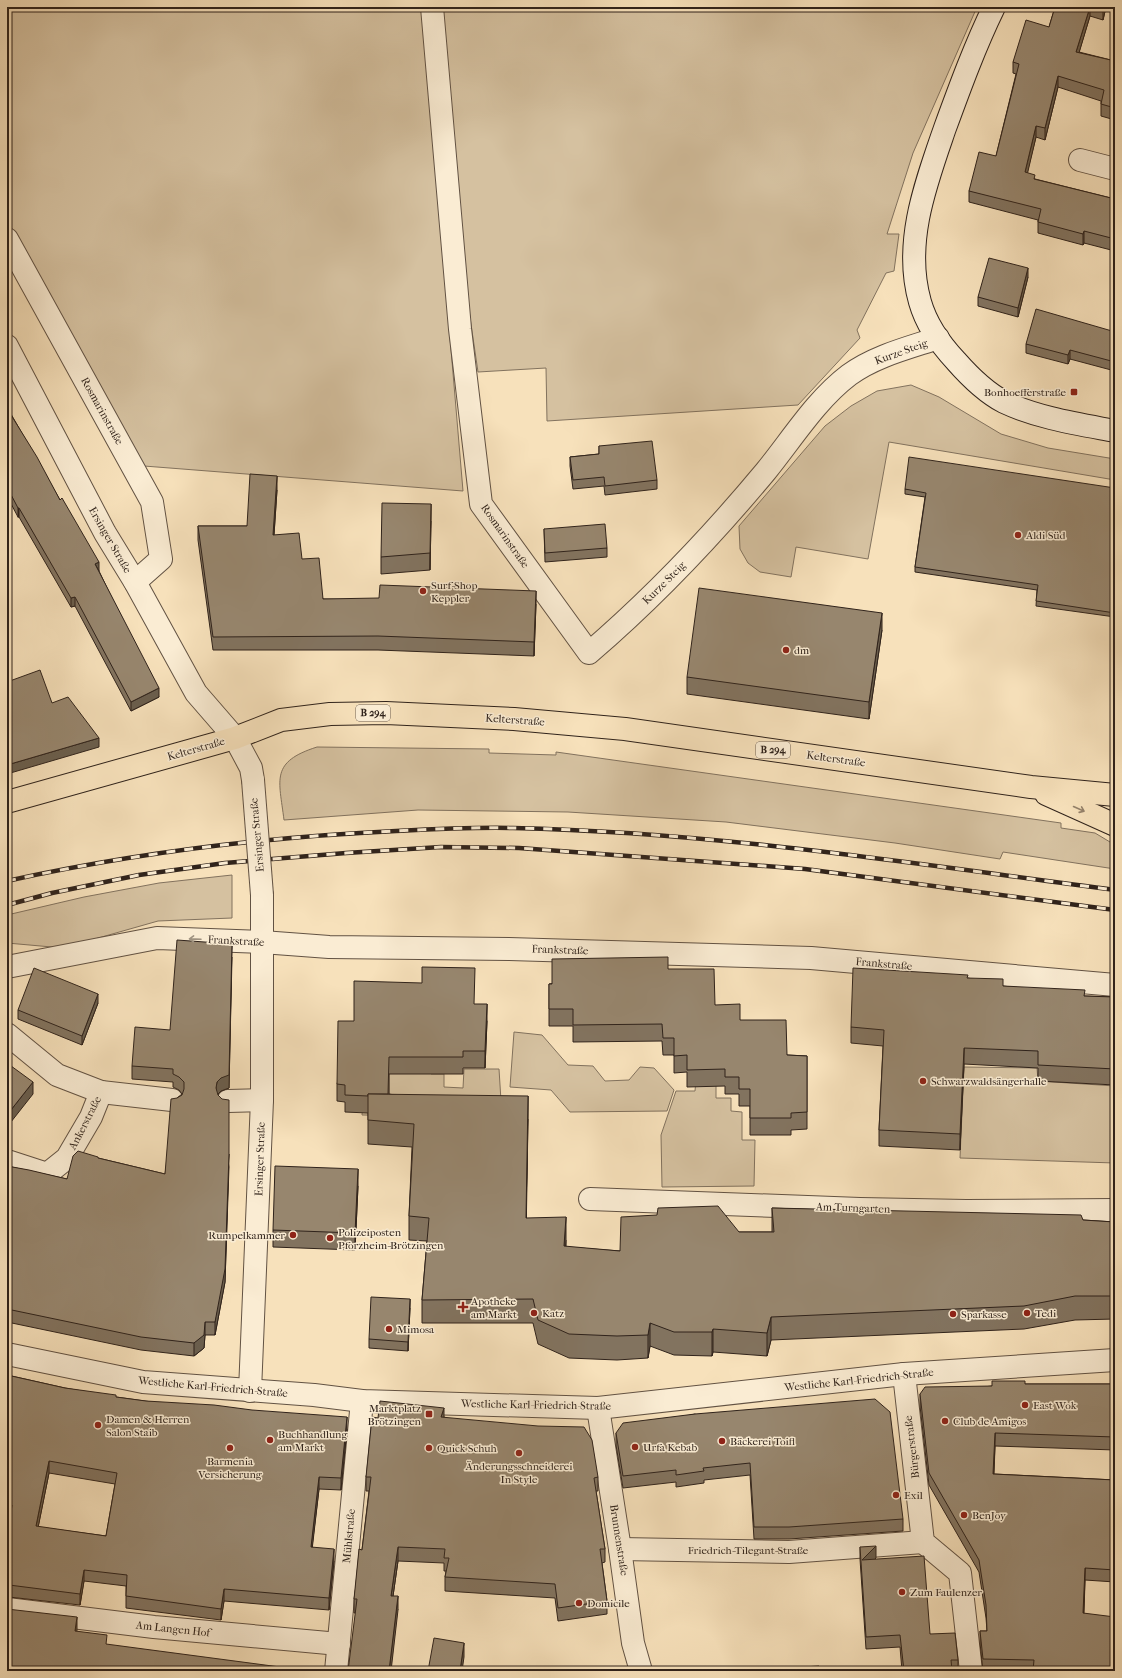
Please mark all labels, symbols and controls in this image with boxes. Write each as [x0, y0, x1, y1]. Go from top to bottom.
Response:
street label: Kurze Steig [873, 336, 929, 368]
street label: Rosmarinstraße [78, 375, 126, 448]
place label: Bonhoefferstraße [984, 386, 1067, 399]
marker: Bonhoefferstraße [1069, 387, 1079, 397]
street label: Rosmarinstraße [478, 501, 532, 571]
street label: Ersinger Straße [86, 505, 134, 576]
place label: Aldi Süd [1025, 529, 1067, 542]
marker: Aldi Süd [1013, 530, 1023, 540]
street label: Kurze Steig [640, 559, 688, 607]
place label: Surf-Shop Keppler [431, 579, 477, 605]
marker: Surf-Shop Keppler [418, 586, 428, 596]
place label: dm [794, 644, 810, 657]
marker: dm [781, 645, 791, 655]
road number: B 294 [356, 705, 390, 721]
street label: Kelterstraße [485, 711, 546, 729]
street label: Kelterstraße [166, 734, 227, 763]
road number: B 294 [756, 742, 790, 758]
street label: Kelterstraße [806, 748, 867, 770]
street label: Ersinger Straße [247, 797, 267, 873]
one-way arrow [1073, 806, 1085, 813]
street label: Frankstraße [207, 933, 265, 949]
one-way arrow [189, 936, 202, 943]
street label: Frankstraße [531, 943, 589, 958]
street label: Frankstraße [855, 955, 913, 973]
place label: Schwarzwaldsängerhalle [931, 1075, 1047, 1088]
marker: Schwarzwaldsängerhalle [918, 1076, 928, 1086]
street label: Ankerstraße [66, 1094, 104, 1153]
street label: Ersinger Straße [252, 1121, 268, 1196]
street label: Am Turngarten [815, 1200, 891, 1216]
place label: Polizeiposten Pforzheim-Brötzingen [338, 1226, 444, 1252]
place label: Rumpelkammer [208, 1229, 285, 1242]
marker: Rumpelkammer [288, 1230, 298, 1240]
marker: Polizeiposten Pforzheim-Brötzingen [325, 1233, 335, 1243]
place label: Apotheke am Markt [470, 1295, 517, 1321]
marker: Apotheke am Markt [458, 1302, 468, 1312]
place label: Katz [542, 1307, 564, 1320]
place label: Tedi [1035, 1307, 1057, 1320]
marker: Katz [529, 1308, 539, 1318]
place label: Sparkasse [961, 1308, 1007, 1321]
marker: Tedi [1022, 1308, 1032, 1318]
marker: Sparkasse [948, 1309, 958, 1319]
place label: Mimosa [397, 1323, 435, 1336]
marker: Mimosa [384, 1324, 394, 1334]
street label: Westliche Karl-Friedrich-Straße [783, 1366, 935, 1394]
street label: Westliche Karl-Friedrich-Straße [137, 1374, 289, 1400]
street label: Westliche Karl-Friedrich-Straße [460, 1397, 612, 1413]
place label: East Wok [1033, 1399, 1077, 1412]
marker: East Wok [1020, 1400, 1030, 1410]
place label: Marktplatz Brötzingen [368, 1402, 422, 1428]
marker: Marktplatz Brötzingen [424, 1409, 434, 1419]
place label: Damen & Herren Salon Staib [106, 1413, 190, 1439]
street label: Bürgerstraße [902, 1414, 922, 1479]
place label: Club de Amigos [953, 1415, 1026, 1428]
marker: Club de Amigos [940, 1416, 950, 1426]
marker: Damen & Herren Salon Staib [93, 1420, 103, 1430]
place label: Buchhandlung am Markt [278, 1428, 347, 1454]
marker: Buchhandlung am Markt [265, 1435, 275, 1445]
place label: Bäckerei Toifl [730, 1435, 796, 1448]
marker: Bäckerei Toifl [717, 1436, 727, 1446]
place label: Urfa Kebab [643, 1441, 697, 1454]
place label: Quick Schuh [437, 1442, 497, 1455]
marker: Urfa Kebab [630, 1442, 640, 1452]
marker: Barmenia Versicherung [225, 1443, 235, 1453]
marker: Quick Schuh [424, 1443, 434, 1453]
marker: Änderungsschneiderei In Style [514, 1448, 524, 1458]
place label: Barmenia Versicherung [197, 1455, 262, 1481]
place label: Änderungsschneiderei In Style [465, 1460, 573, 1486]
place label: Exil [904, 1489, 923, 1502]
marker: Exil [891, 1490, 901, 1500]
street label: Brunnenstraße [607, 1503, 631, 1577]
street label: Mühlstraße [340, 1508, 358, 1564]
place label: BenJoy [972, 1509, 1007, 1522]
marker: BenJoy [959, 1510, 969, 1520]
street label: Friedrich-Tilegant-Straße [688, 1544, 809, 1557]
place label: Zum Faulenzer [910, 1586, 982, 1599]
marker: Zum Faulenzer [897, 1587, 907, 1597]
place label: Domicile [587, 1597, 630, 1610]
marker: Domicile [574, 1598, 584, 1608]
street label: Am Langen Hof [134, 1619, 213, 1640]

